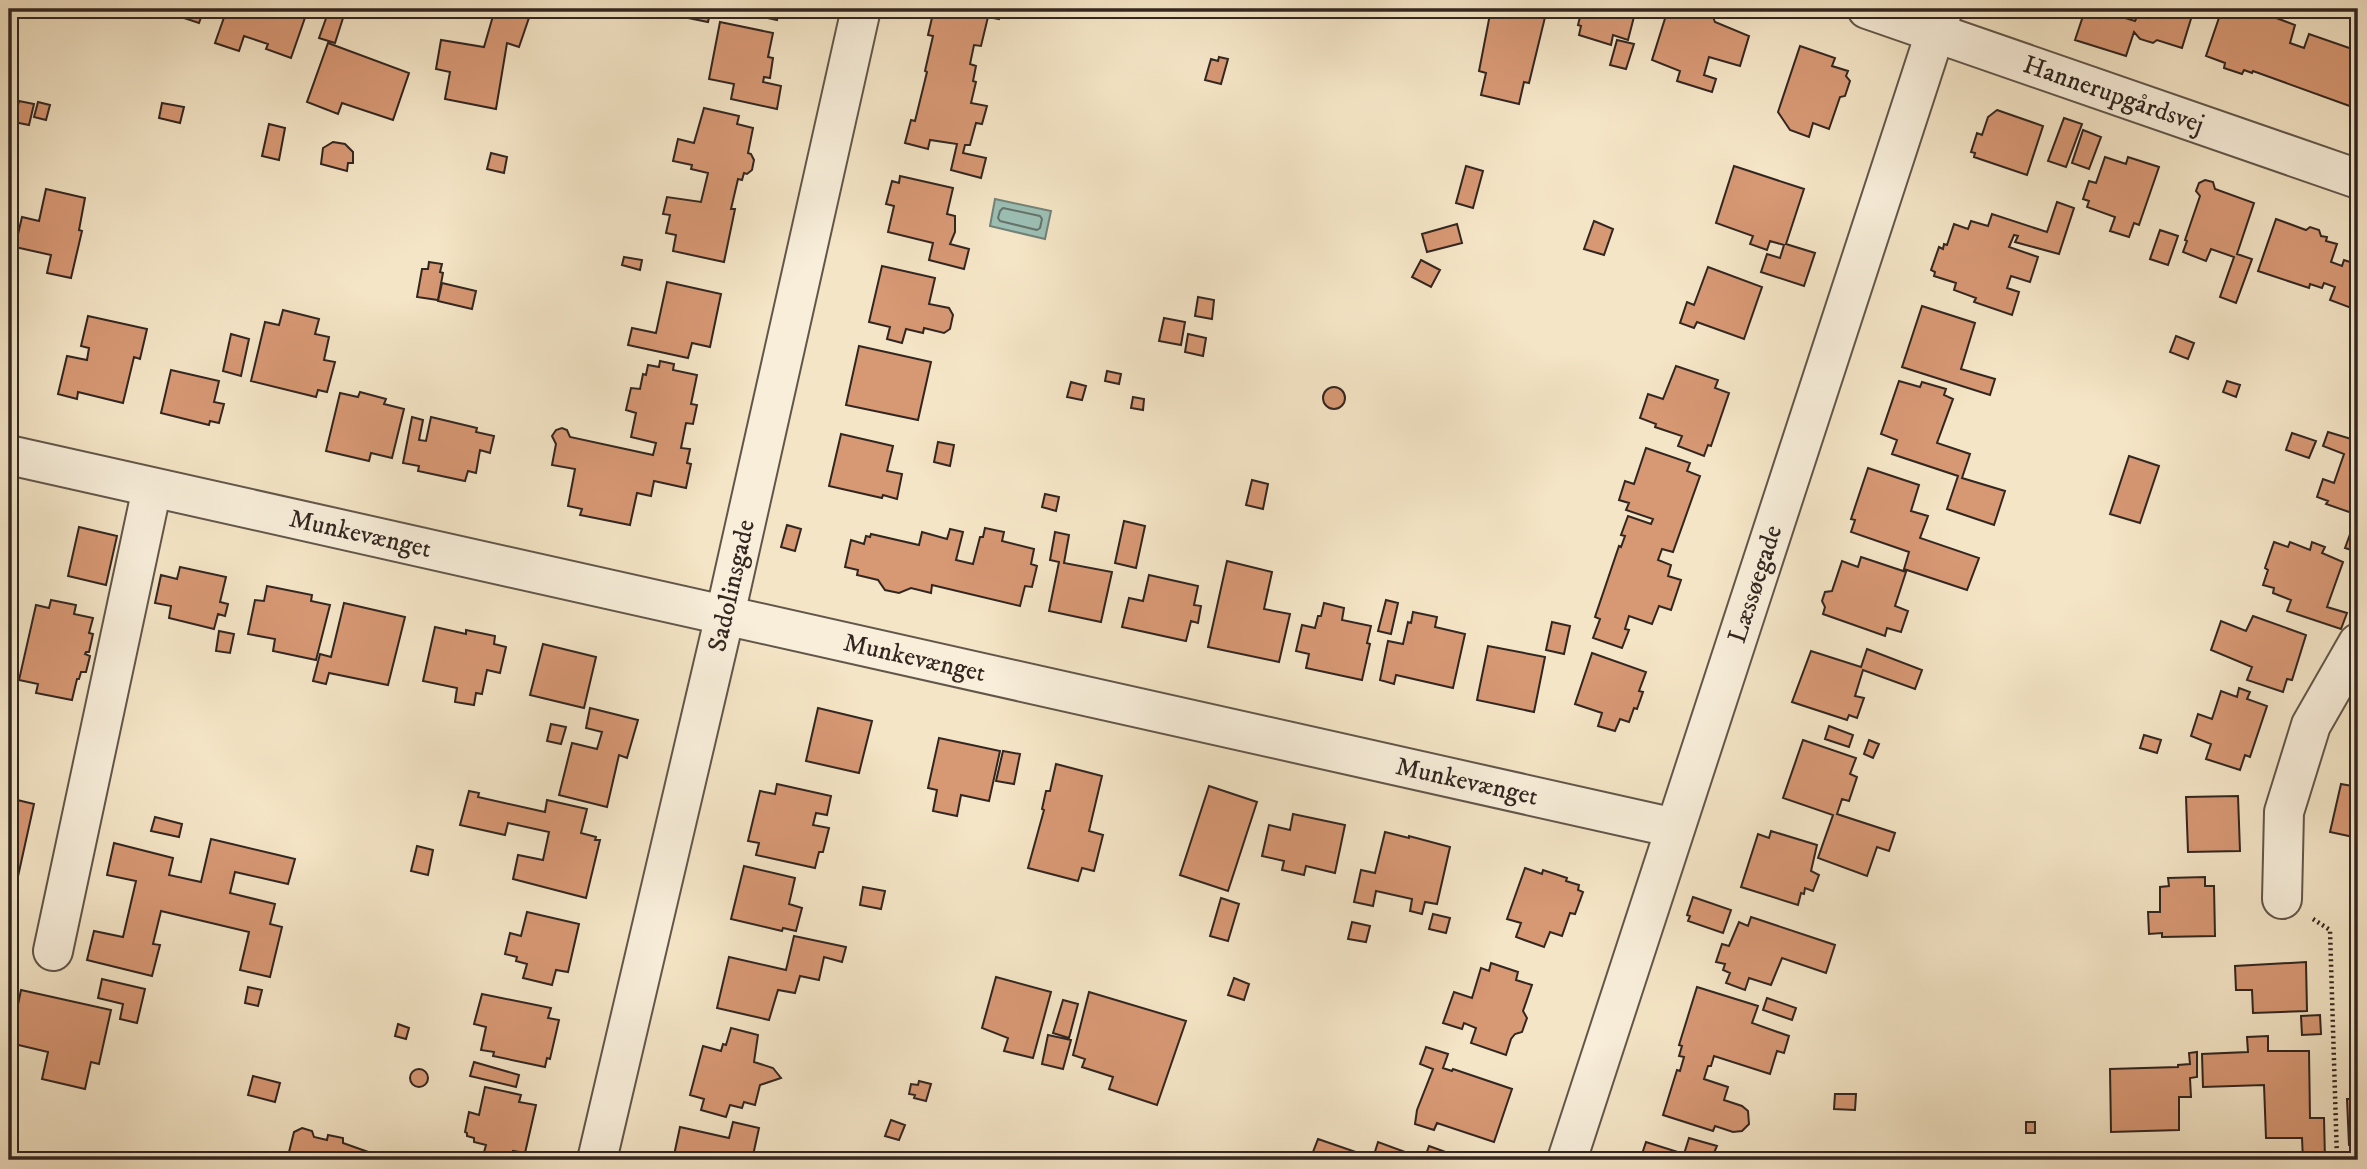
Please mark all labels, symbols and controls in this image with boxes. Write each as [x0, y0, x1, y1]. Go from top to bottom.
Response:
street label: Hannerupgårdsvej [2019, 48, 2209, 141]
street label: Munkevænget [286, 502, 435, 566]
street label: Sadolinsgade [700, 516, 762, 655]
street label: Læssøegade [1721, 521, 1790, 647]
street label: Munkevænget [840, 626, 989, 690]
street label: Munkevænget [1393, 750, 1541, 813]

